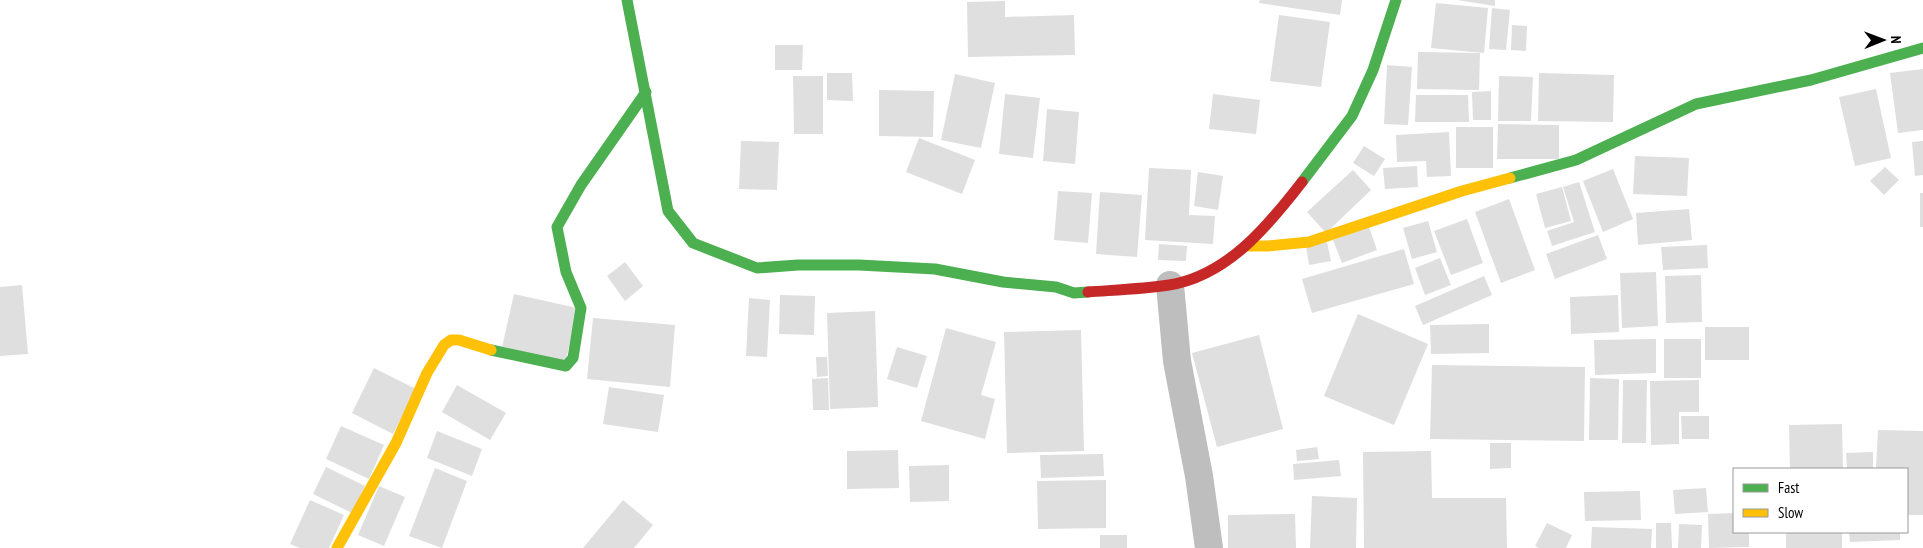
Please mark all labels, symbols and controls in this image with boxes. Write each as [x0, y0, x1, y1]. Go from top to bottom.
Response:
north arrow [1858, 15, 1908, 65]
text: N [1887, 36, 1905, 44]
legend [1733, 468, 1908, 533]
text: Fast [1778, 478, 1799, 497]
text: Slow [1778, 503, 1803, 522]

